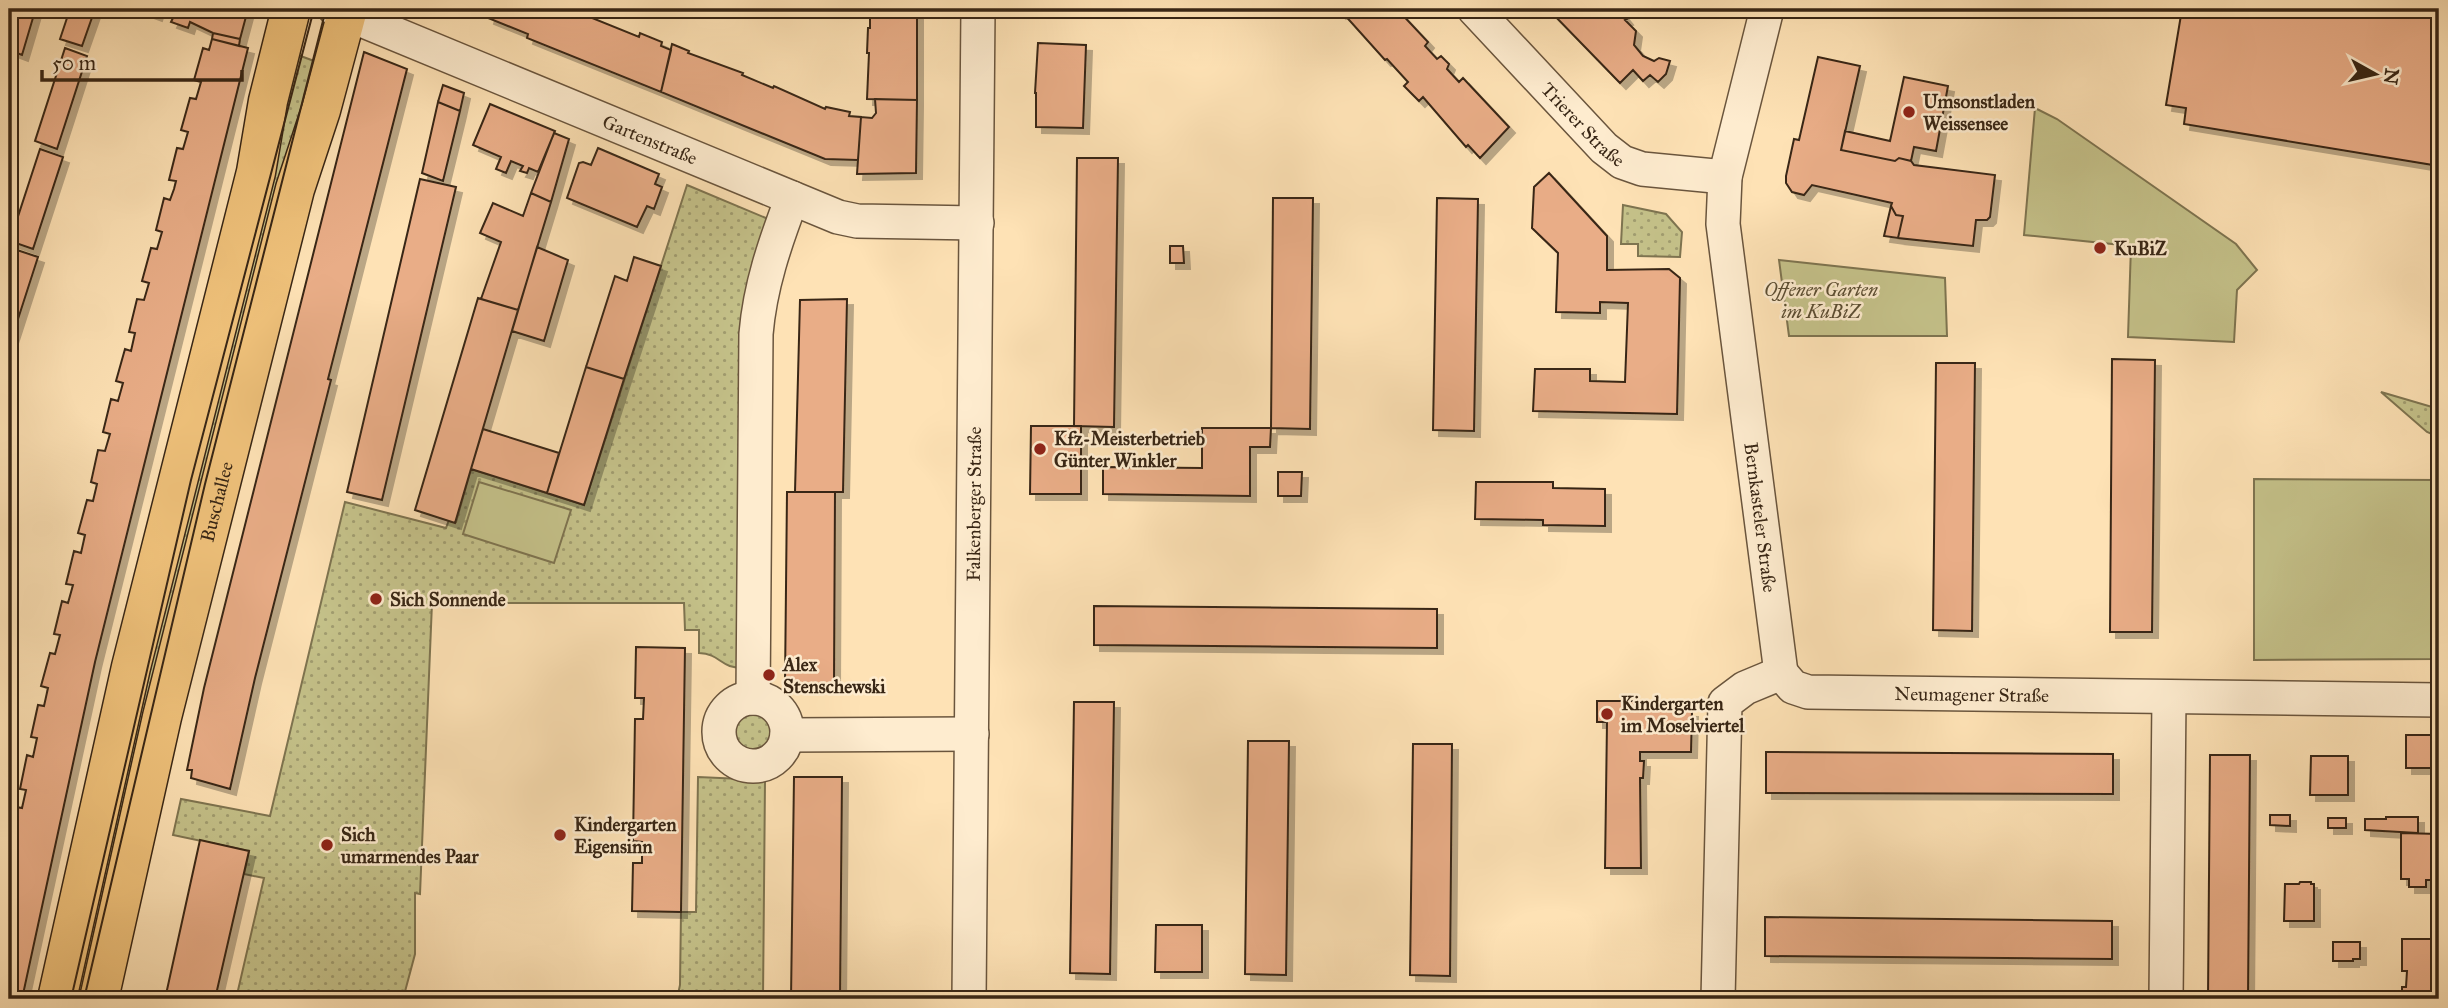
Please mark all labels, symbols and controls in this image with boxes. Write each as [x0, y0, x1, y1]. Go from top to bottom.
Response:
scale bar [42, 38, 242, 82]
north arrow [2340, 38, 2410, 108]
text: 50 m [52, 50, 97, 76]
text: N [2379, 67, 2404, 86]
street label: Trierer Straße [1536, 78, 1629, 172]
place label: Umsonstladen Weissensee [1923, 90, 2036, 135]
marker: Umsonstladen Weissensee [1901, 104, 1917, 120]
street label: Gartenstraße [599, 110, 701, 170]
place label: KuBiZ [2114, 237, 2167, 260]
marker: KuBiZ [2092, 240, 2108, 256]
park label: Offener Garten im KuBiZ [1764, 278, 1878, 323]
street label: Falkenberger Straße [962, 426, 987, 582]
place label: Kfz-Meisterbetrieb Günter Winkler [1054, 427, 1205, 472]
marker: Kfz-Meisterbetrieb Günter Winkler [1032, 441, 1048, 457]
street label: Bernkasteler Straße [1739, 441, 1781, 594]
street label: Buschallee [196, 459, 238, 545]
place label: Sich Sonnende [390, 588, 506, 611]
marker: Sich Sonnende [368, 591, 384, 607]
place label: Alex Stenschewski [781, 653, 886, 698]
marker: Alex Stenschewski [761, 667, 777, 683]
street label: Neumagener Straße [1894, 682, 2049, 707]
place label: Kindergarten im Moselviertel [1621, 692, 1745, 737]
marker: Kindergarten im Moselviertel [1599, 706, 1615, 722]
place label: Kindergarten Eigensinn [574, 813, 677, 859]
place label: Sich umarmendes Paar [340, 823, 479, 868]
marker: Kindergarten Eigensinn [552, 827, 568, 843]
marker: Sich umarmendes Paar [319, 837, 335, 853]

